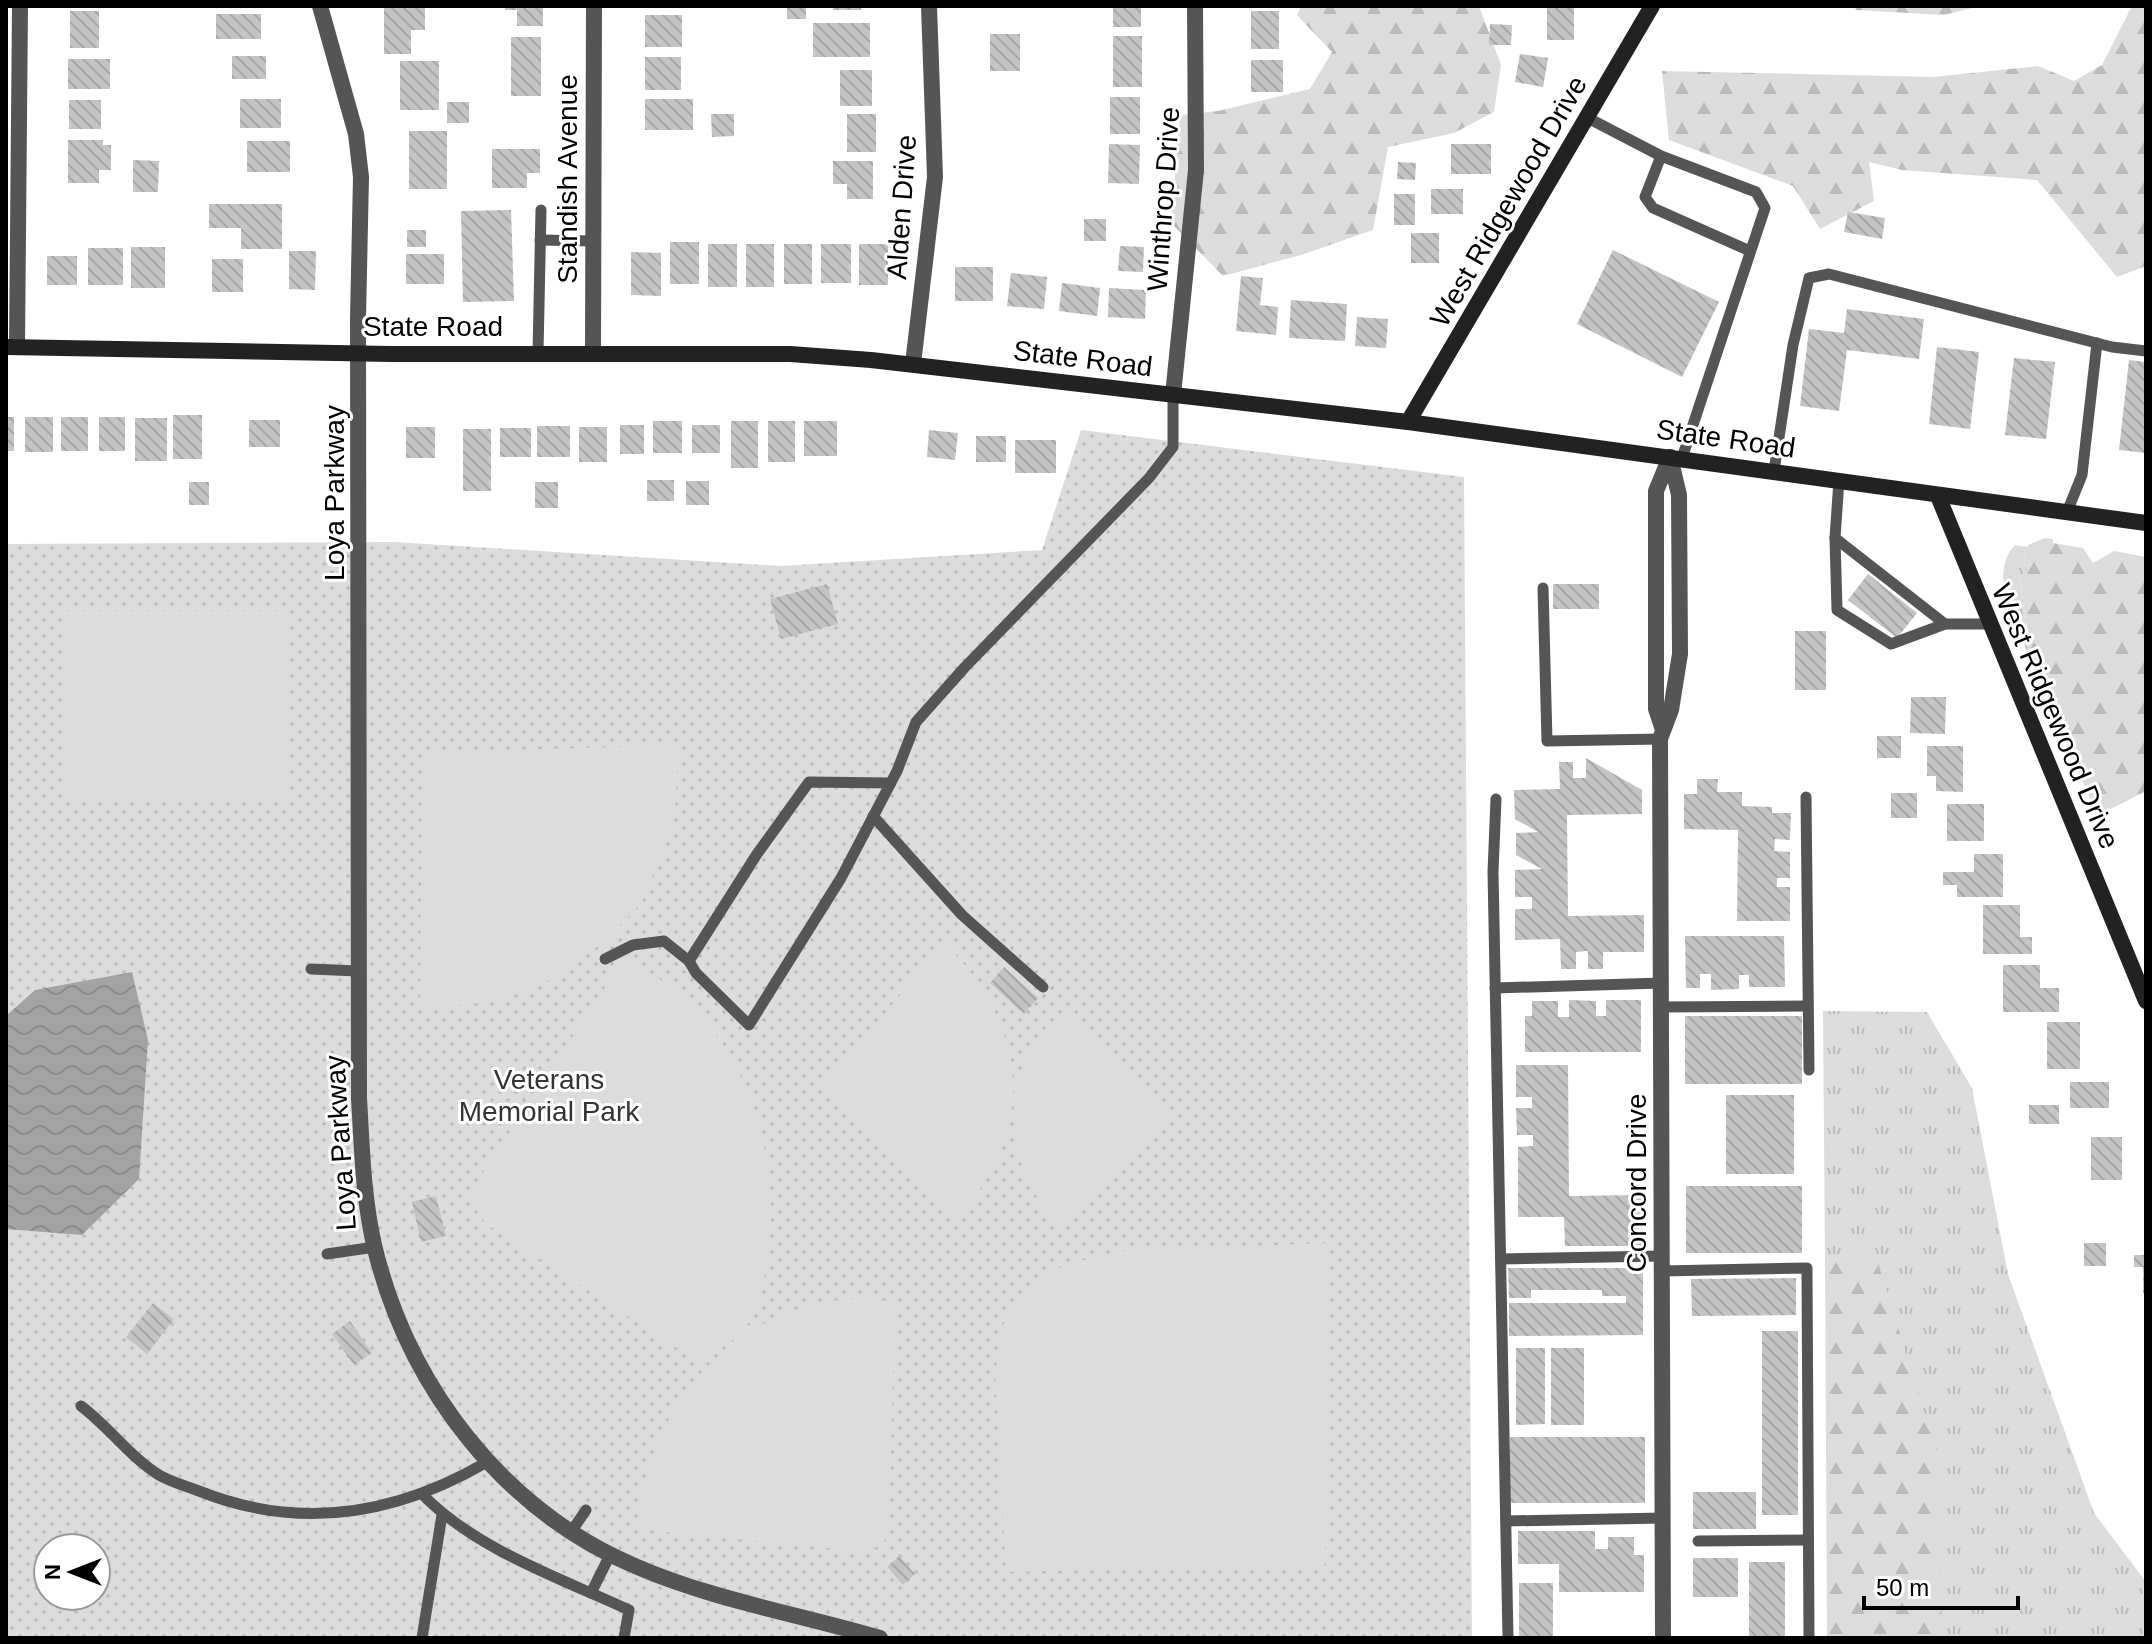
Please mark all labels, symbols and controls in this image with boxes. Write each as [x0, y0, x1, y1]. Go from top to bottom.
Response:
street label: West Ridgewood Drive [1424, 70, 1593, 332]
street label: Standish Avenue [552, 74, 583, 284]
street label: Winthrop Drive [1142, 106, 1185, 292]
street label: Alden Drive [881, 134, 922, 280]
street label: State Road [363, 311, 503, 342]
street label: State Road [1012, 335, 1154, 382]
street label: Loya Parkway [319, 405, 350, 581]
street label: State Road [1654, 413, 1797, 464]
street label: West Ridgewood Drive [1986, 579, 2125, 853]
street label: Loya Parkway [319, 1054, 362, 1232]
park label: Veterans Memorial Park [459, 1064, 640, 1127]
street label: Concord Drive [1621, 1094, 1652, 1272]
north arrow [32, 1532, 112, 1612]
scale bar [1864, 1560, 2018, 1610]
text: N [40, 1564, 65, 1580]
text: 50 m [1876, 1574, 1929, 1601]

